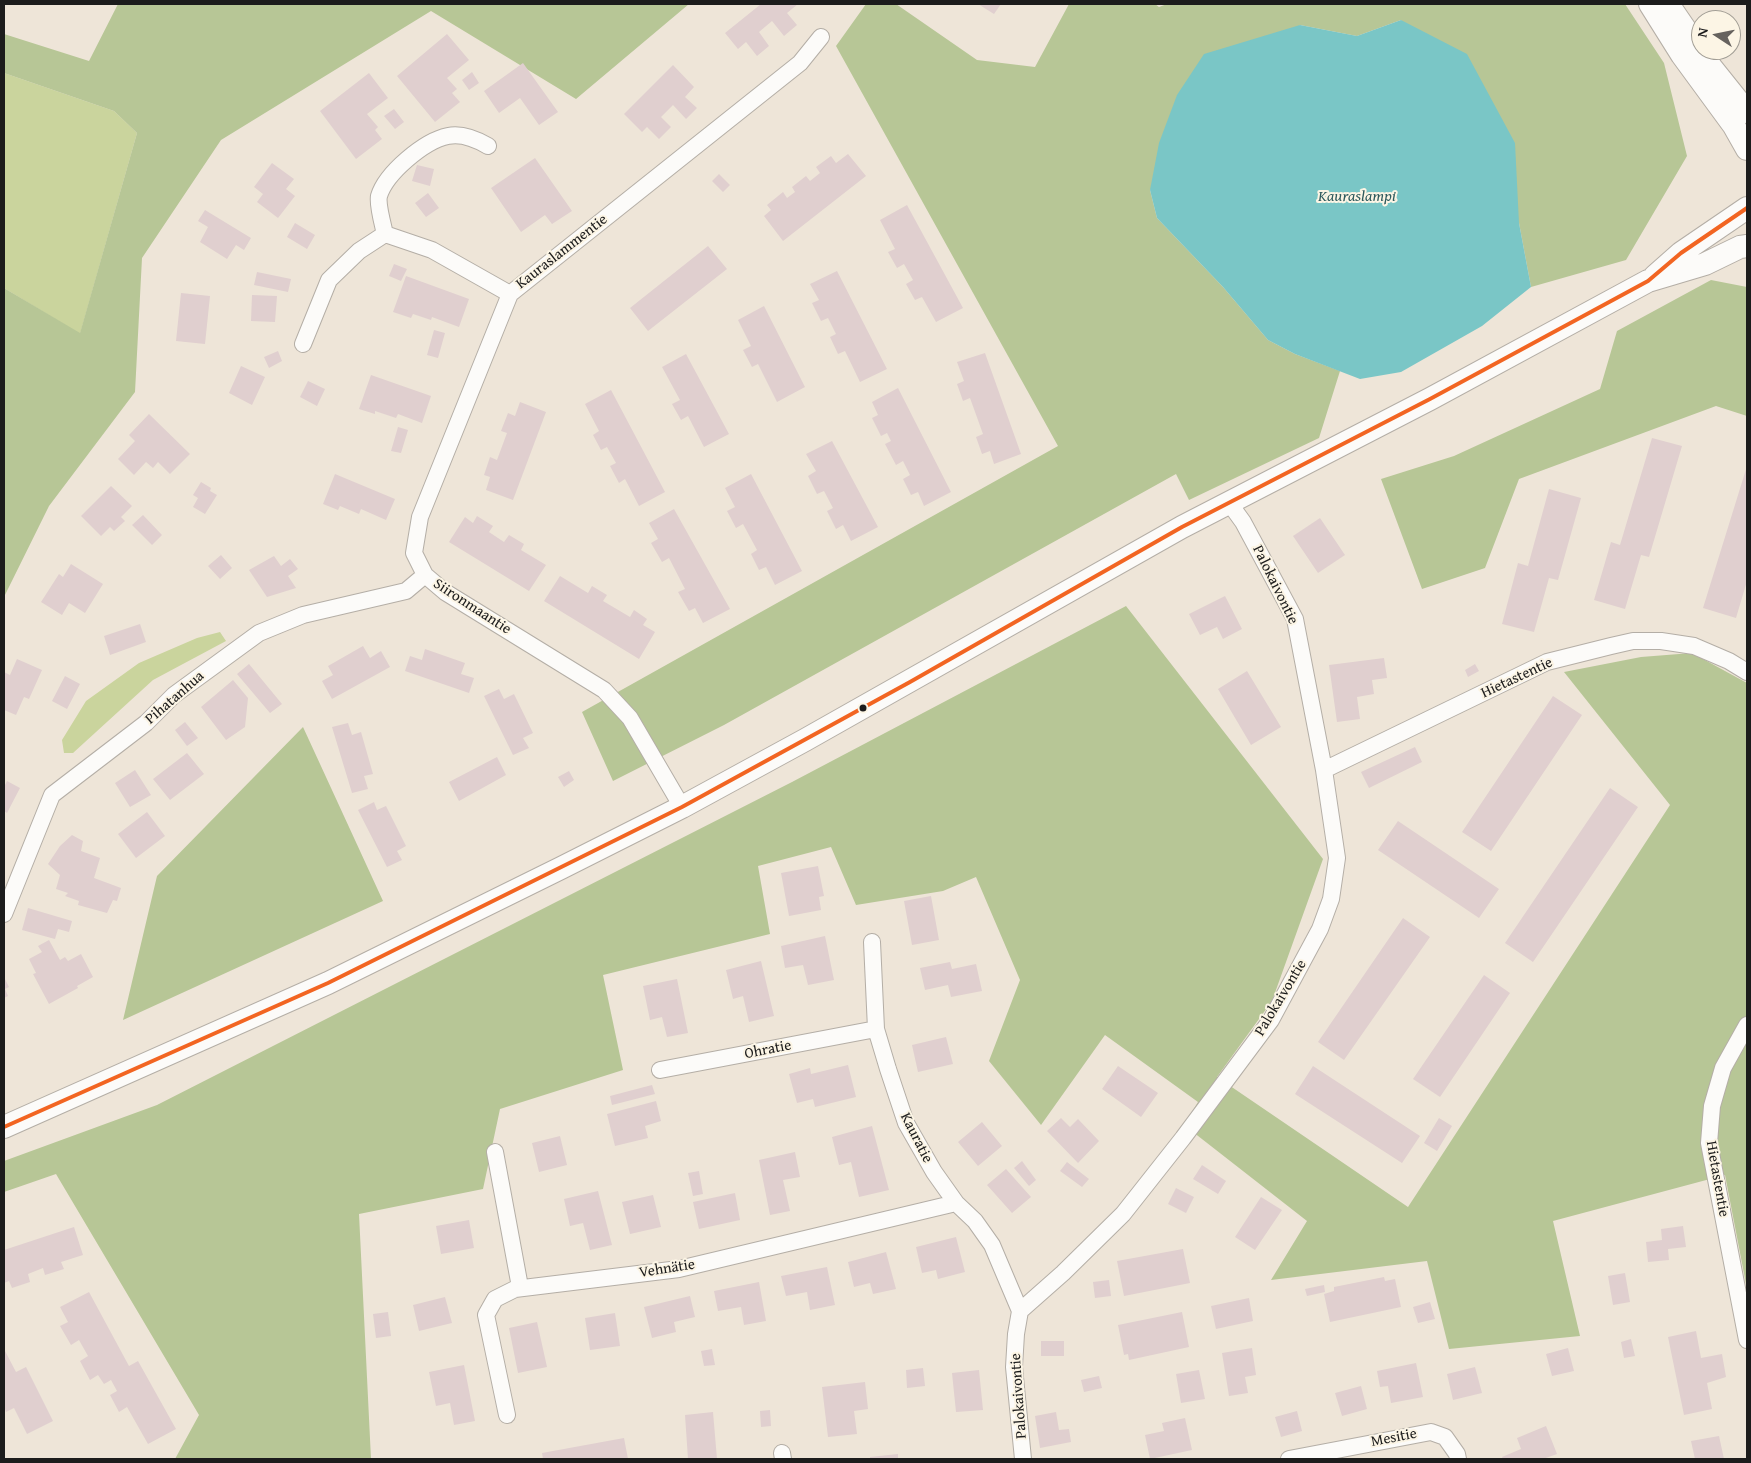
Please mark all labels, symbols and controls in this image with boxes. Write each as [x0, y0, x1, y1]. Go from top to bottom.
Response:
north arrow [1691, 10, 1741, 60]
text: N [1692, 26, 1713, 39]
water label: Kauraslampi [1318, 187, 1396, 207]
street label: Kauraslammentie [513, 211, 611, 293]
street label: Palokaivontie [1248, 543, 1302, 627]
street label: Siironmaantie [430, 575, 514, 639]
street label: Hietastentie [1478, 654, 1556, 702]
street label: Pihatanhua [142, 668, 208, 728]
unlabelled marker [858, 703, 868, 713]
street label: Palokaivontie [1251, 957, 1311, 1039]
street label: Ohratie [743, 1037, 793, 1063]
street label: Kauratie [896, 1110, 936, 1166]
street label: Hietastentie [1701, 1140, 1733, 1218]
street label: Vehnätie [638, 1256, 696, 1282]
street label: Palokaivontie [1007, 1353, 1031, 1439]
street label: Mesitie [1370, 1425, 1418, 1451]

